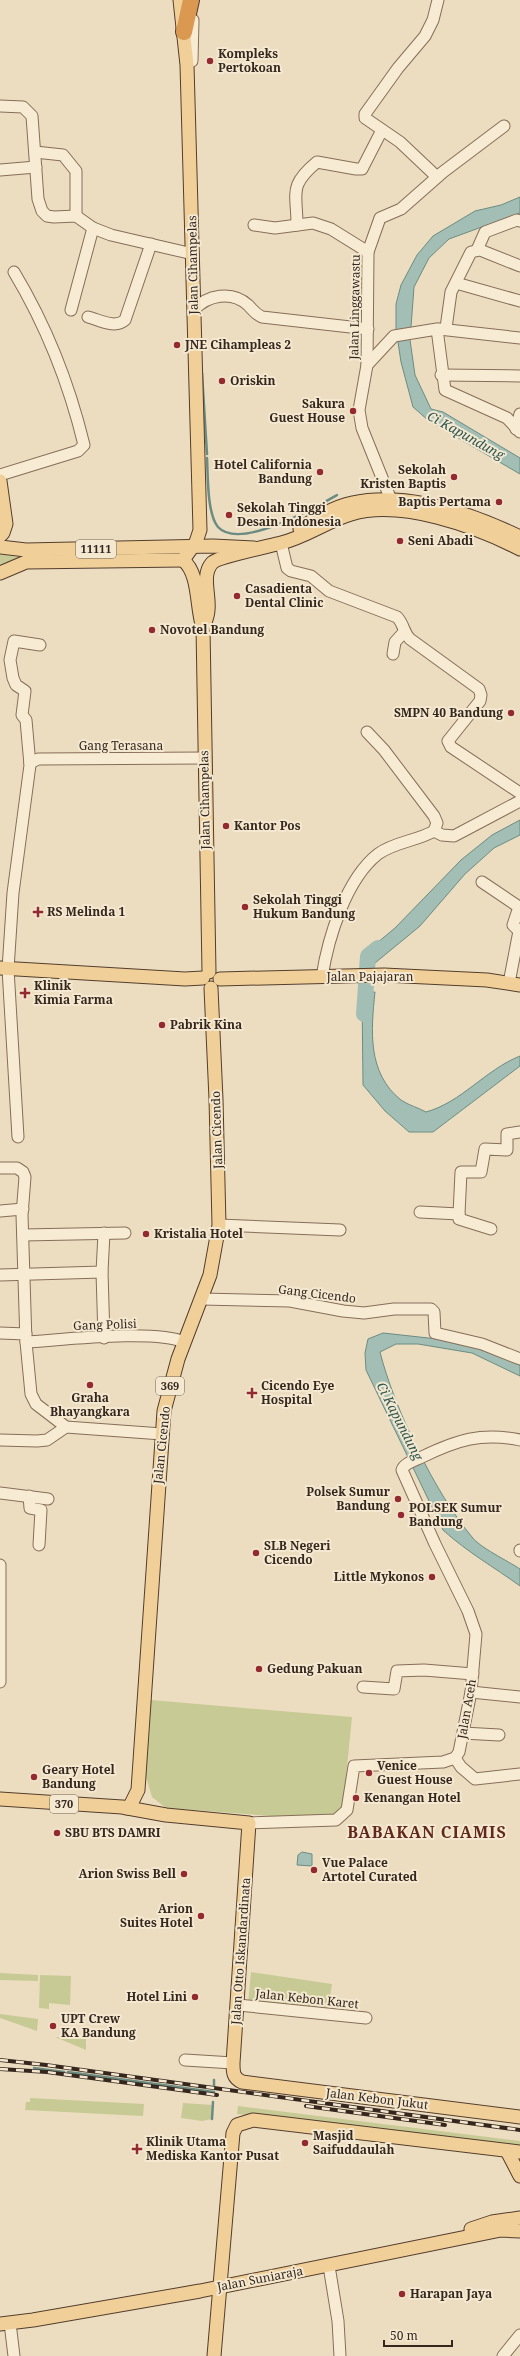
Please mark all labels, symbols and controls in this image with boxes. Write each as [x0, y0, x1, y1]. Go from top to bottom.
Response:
place label: Kompleks Pertokoan [218, 45, 281, 76]
marker: Kompleks Pertokoan [205, 56, 215, 66]
street label: Jalan Cihampelas [183, 215, 202, 316]
street label: Jalan Linggawastu [345, 254, 364, 361]
place label: JNE Cihampleas 2 [184, 336, 291, 353]
marker: JNE Cihampleas 2 [172, 340, 182, 350]
place label: Oriskin [230, 372, 276, 389]
marker: Oriskin [217, 376, 227, 386]
place label: Sakura Guest House [269, 395, 345, 426]
marker: Sakura Guest House [348, 406, 358, 416]
water label: Ci Kapundung [424, 406, 508, 464]
place label: Hotel California Bandung [214, 456, 312, 487]
place label: Sekolah Kristen Baptis [360, 461, 446, 492]
marker: Hotel California Bandung [315, 467, 325, 477]
marker: Sekolah Kristen Baptis [449, 472, 459, 482]
place label: Baptis Pertama [398, 493, 491, 510]
marker: Baptis Pertama [494, 497, 504, 507]
place label: Sekolah Tinggi Desain Indonesia [237, 499, 341, 530]
marker: Sekolah Tinggi Desain Indonesia [224, 510, 234, 520]
place label: Seni Abadi [408, 532, 474, 549]
marker: Seni Abadi [395, 536, 405, 546]
road number: 11111 [76, 540, 116, 558]
place label: Casadienta Dental Clinic [245, 580, 324, 611]
marker: Casadienta Dental Clinic [232, 591, 242, 601]
place label: Novotel Bandung [160, 621, 265, 638]
marker: Novotel Bandung [147, 625, 157, 635]
place label: SMPN 40 Bandung [394, 704, 503, 721]
marker: SMPN 40 Bandung [506, 708, 516, 718]
street label: Gang Terasana [79, 737, 164, 754]
street label: Jalan Cihampelas [195, 750, 214, 851]
place label: Kantor Pos [234, 817, 301, 834]
marker: Kantor Pos [221, 821, 231, 831]
place label: Sekolah Tinggi Hukum Bandung [253, 891, 355, 922]
marker: Sekolah Tinggi Hukum Bandung [240, 902, 250, 912]
place label: RS Melinda 1 [47, 903, 125, 920]
marker: RS Melinda 1 [32, 906, 44, 918]
street label: Jalan Pajajaran [325, 968, 414, 985]
place label: Klinik Kimia Farma [34, 977, 113, 1008]
marker: Klinik Kimia Farma [19, 987, 31, 999]
place label: Pabrik Kina [170, 1016, 242, 1033]
marker: Pabrik Kina [157, 1020, 167, 1030]
street label: Jalan Cicendo [207, 1091, 226, 1170]
place label: Kristalia Hotel [154, 1225, 244, 1242]
marker: Kristalia Hotel [141, 1229, 151, 1239]
street label: Gang Cicendo [277, 1280, 357, 1307]
street label: Gang Polisi [73, 1315, 137, 1334]
road number: 369 [156, 1377, 184, 1395]
place label: Cicendo Eye Hospital [261, 1377, 335, 1408]
water label: Ci Kapundung [373, 1379, 428, 1464]
marker: Graha Bhayangkara [85, 1380, 95, 1390]
marker: Cicendo Eye Hospital [246, 1387, 258, 1399]
place label: Graha Bhayangkara [50, 1389, 130, 1420]
street label: Jalan Cicendo [149, 1405, 174, 1486]
place label: Polsek Sumur Bandung [306, 1483, 391, 1514]
marker: Polsek Sumur Bandung [393, 1494, 403, 1504]
place label: POLSEK Sumur Bandung [409, 1499, 502, 1530]
marker: POLSEK Sumur Bandung [396, 1510, 406, 1520]
place label: SLB Negeri Cicendo [264, 1537, 331, 1568]
marker: SLB Negeri Cicendo [251, 1548, 261, 1558]
place label: Little Mykonos [334, 1568, 424, 1585]
marker: Little Mykonos [427, 1572, 437, 1582]
place label: Gedung Pakuan [267, 1660, 362, 1677]
marker: Gedung Pakuan [254, 1664, 264, 1674]
street label: Jalan Aceh [453, 1677, 480, 1741]
place label: Venice Guest House [377, 1757, 453, 1788]
place label: Geary Hotel Bandung [42, 1761, 116, 1792]
marker: Venice Guest House [364, 1768, 374, 1778]
marker: Geary Hotel Bandung [29, 1772, 39, 1782]
place label: Kenangan Hotel [364, 1789, 462, 1806]
marker: Kenangan Hotel [351, 1793, 361, 1803]
road number: 370 [50, 1795, 78, 1813]
district label: BABAKAN CIAMIS [347, 1821, 507, 1843]
place label: SBU BTS DAMRI [65, 1824, 161, 1841]
marker: SBU BTS DAMRI [52, 1828, 62, 1838]
place label: Vue Palace Artotel Curated [322, 1854, 418, 1885]
place label: Arion Swiss Bell [79, 1865, 177, 1882]
marker: Vue Palace Artotel Curated [309, 1865, 319, 1875]
marker: Arion Swiss Bell [179, 1869, 189, 1879]
street label: Jalan Otto Iskandardinata [227, 1877, 254, 2026]
place label: Arion Suites Hotel [120, 1900, 194, 1931]
marker: Arion Suites Hotel [196, 1911, 206, 1921]
street label: Jalan Kebon Karet [254, 1985, 359, 2012]
place label: Hotel Lini [126, 1988, 188, 2005]
marker: Hotel Lini [190, 1992, 200, 2002]
place label: UPT Crew KA Bandung [61, 2010, 136, 2041]
marker: UPT Crew KA Bandung [48, 2021, 58, 2031]
street label: Jalan Kebon Jukut [324, 2084, 429, 2113]
place label: Masjid Saifuddaulah [313, 2127, 394, 2158]
place label: Klinik Utama Mediska Kantor Pusat [146, 2133, 279, 2164]
marker: Masjid Saifuddaulah [300, 2138, 310, 2148]
marker: Klinik Utama Mediska Kantor Pusat [131, 2143, 143, 2155]
street label: Jalan Suniaraja [214, 2262, 305, 2295]
place label: Harapan Jaya [410, 2285, 492, 2302]
marker: Harapan Jaya [397, 2289, 407, 2299]
scale bar [384, 2322, 452, 2348]
text: 50 m [390, 2327, 418, 2344]

